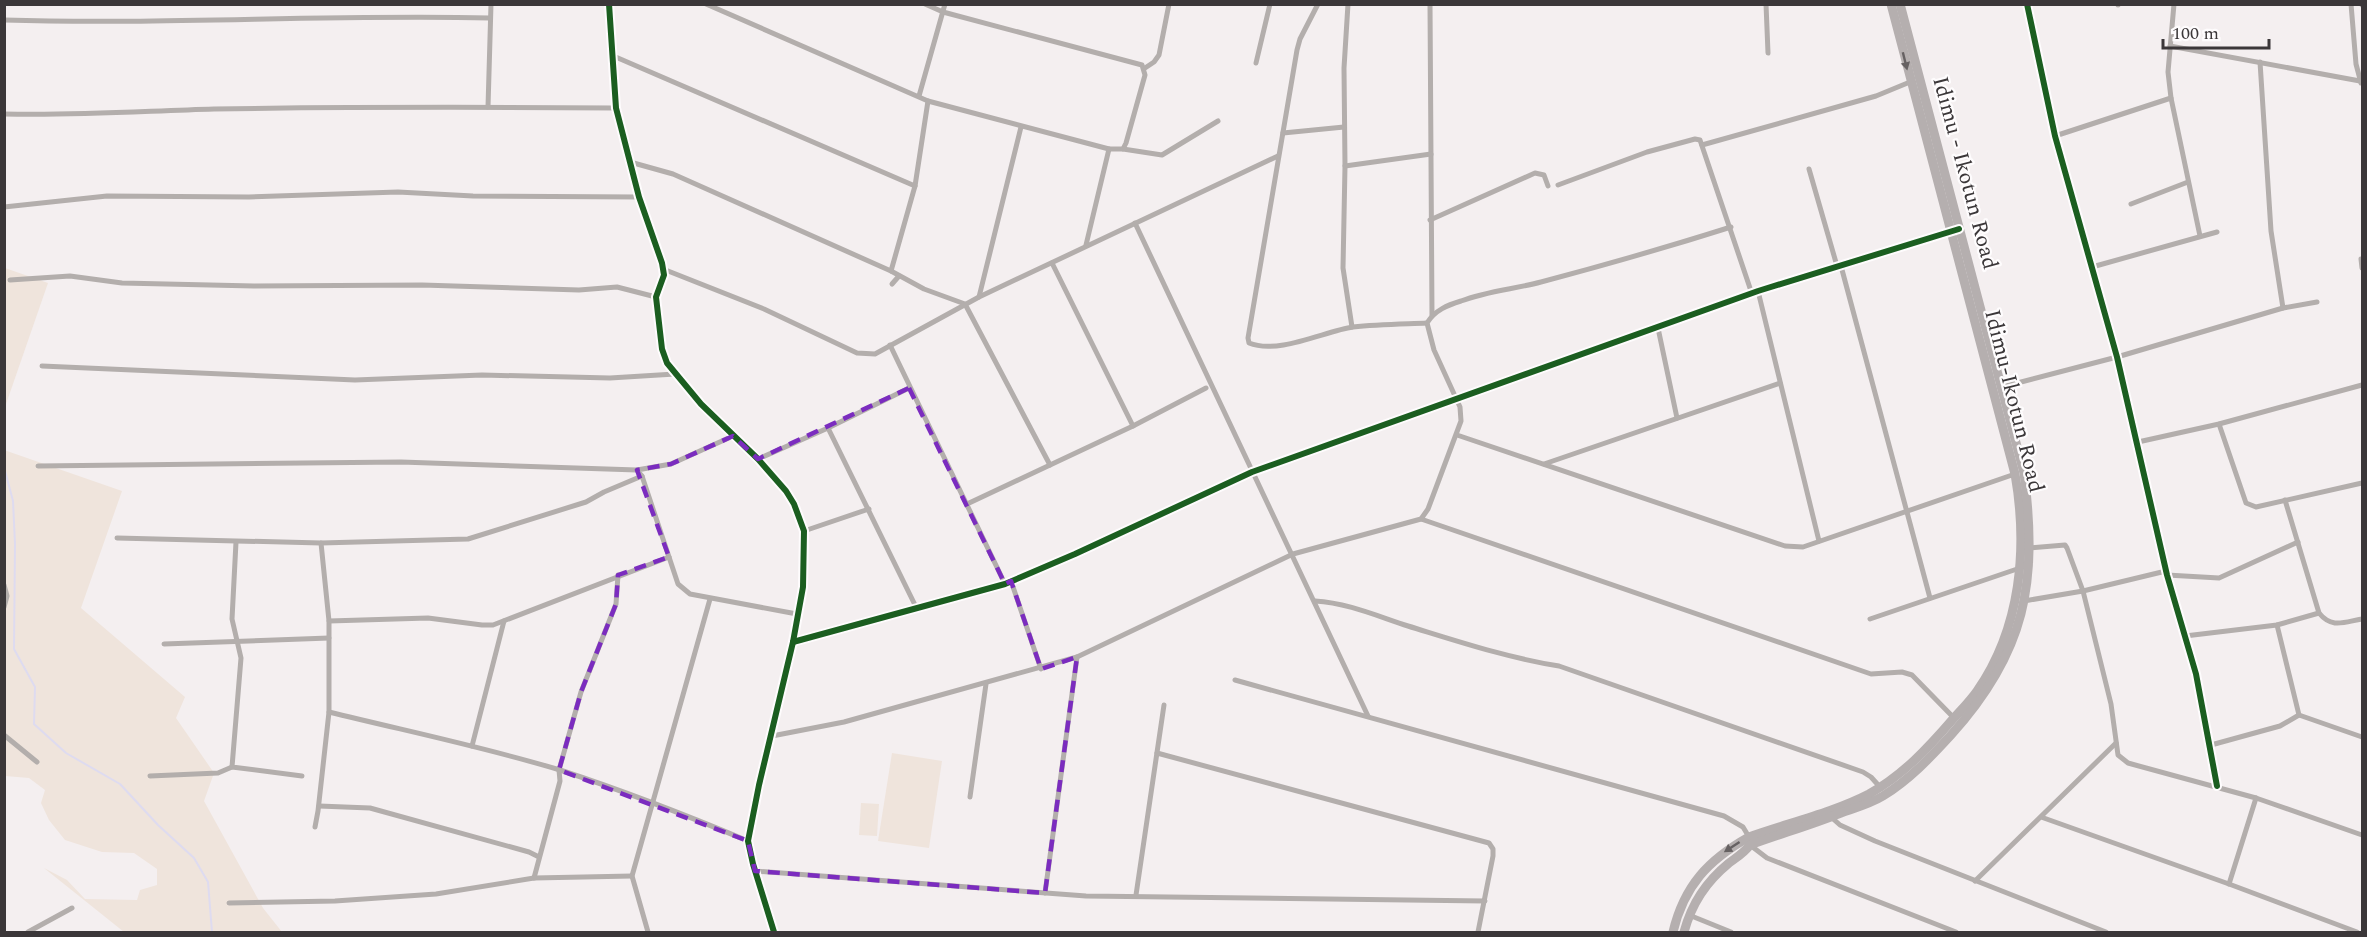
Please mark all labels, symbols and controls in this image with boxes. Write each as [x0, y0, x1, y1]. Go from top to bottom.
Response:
scale bar [2163, 12, 2270, 50]
text: 100 m [2172, 20, 2219, 47]
one-way arrow [1901, 52, 1911, 70]
street label: Idimu - Ikotun Road [1923, 73, 2007, 273]
street label: Idimu-Ikotun Road [1975, 306, 2053, 496]
one-way arrow [1724, 841, 1740, 852]

